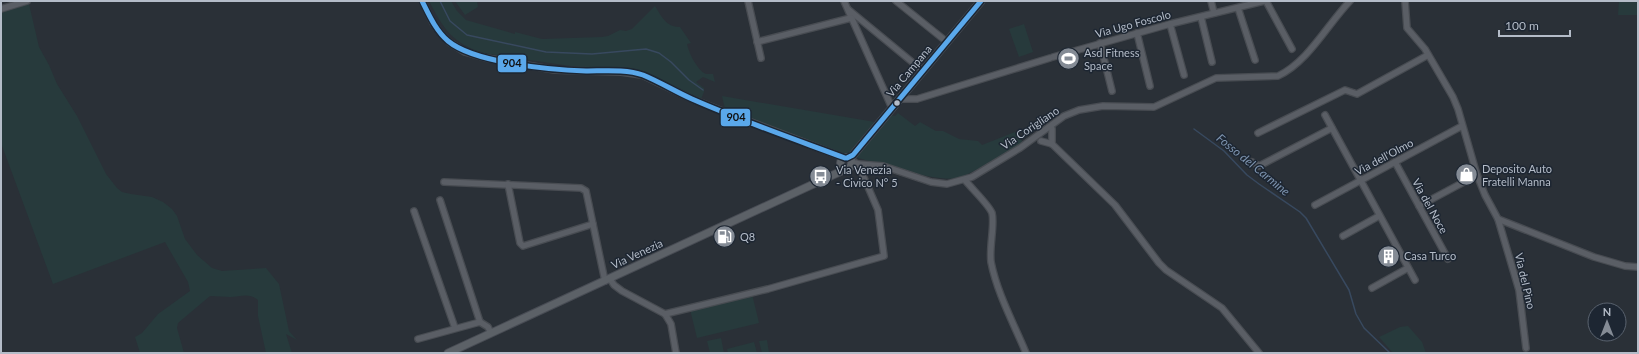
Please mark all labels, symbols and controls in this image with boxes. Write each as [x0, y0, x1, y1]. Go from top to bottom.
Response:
street label: Via Ugo Foscolo [1094, 7, 1172, 40]
scale bar [1499, 12, 1570, 38]
text: 100 m [1505, 18, 1539, 33]
street label: Via Campana [883, 42, 934, 99]
sports icon: Asd Fitness Space [1056, 46, 1082, 72]
place label: Asd Fitness Space [1084, 46, 1140, 72]
line badge: 904 [497, 54, 527, 73]
text: 904 [502, 56, 522, 69]
unlabelled marker [892, 98, 902, 108]
street label: Via Corigliano [998, 103, 1061, 152]
line badge: 904 [720, 108, 751, 127]
text: 904 [726, 110, 746, 123]
water label: Fosso del Carmine [1214, 130, 1293, 199]
street label: Via dell'Olmo [1352, 136, 1415, 177]
shop icon: Deposito Auto Fratelli Manna [1453, 162, 1479, 188]
place label: Deposito Auto Fratelli Manna [1482, 162, 1552, 188]
bus stop icon: Via Venezia - Civico N° 5 [807, 163, 833, 189]
place label: Via Venezia - Civico N° 5 [836, 163, 898, 189]
street label: Via del Noce [1410, 176, 1451, 236]
fuel station icon: Q8 [711, 224, 737, 250]
place label: Q8 [740, 230, 755, 243]
street label: Via Venezia [609, 236, 665, 271]
building icon: Casa Turco [1375, 243, 1401, 269]
place label: Casa Turco [1404, 249, 1456, 262]
street label: Via del Pino [1513, 251, 1538, 310]
north arrow [1587, 302, 1627, 342]
text: N [1603, 305, 1611, 318]

